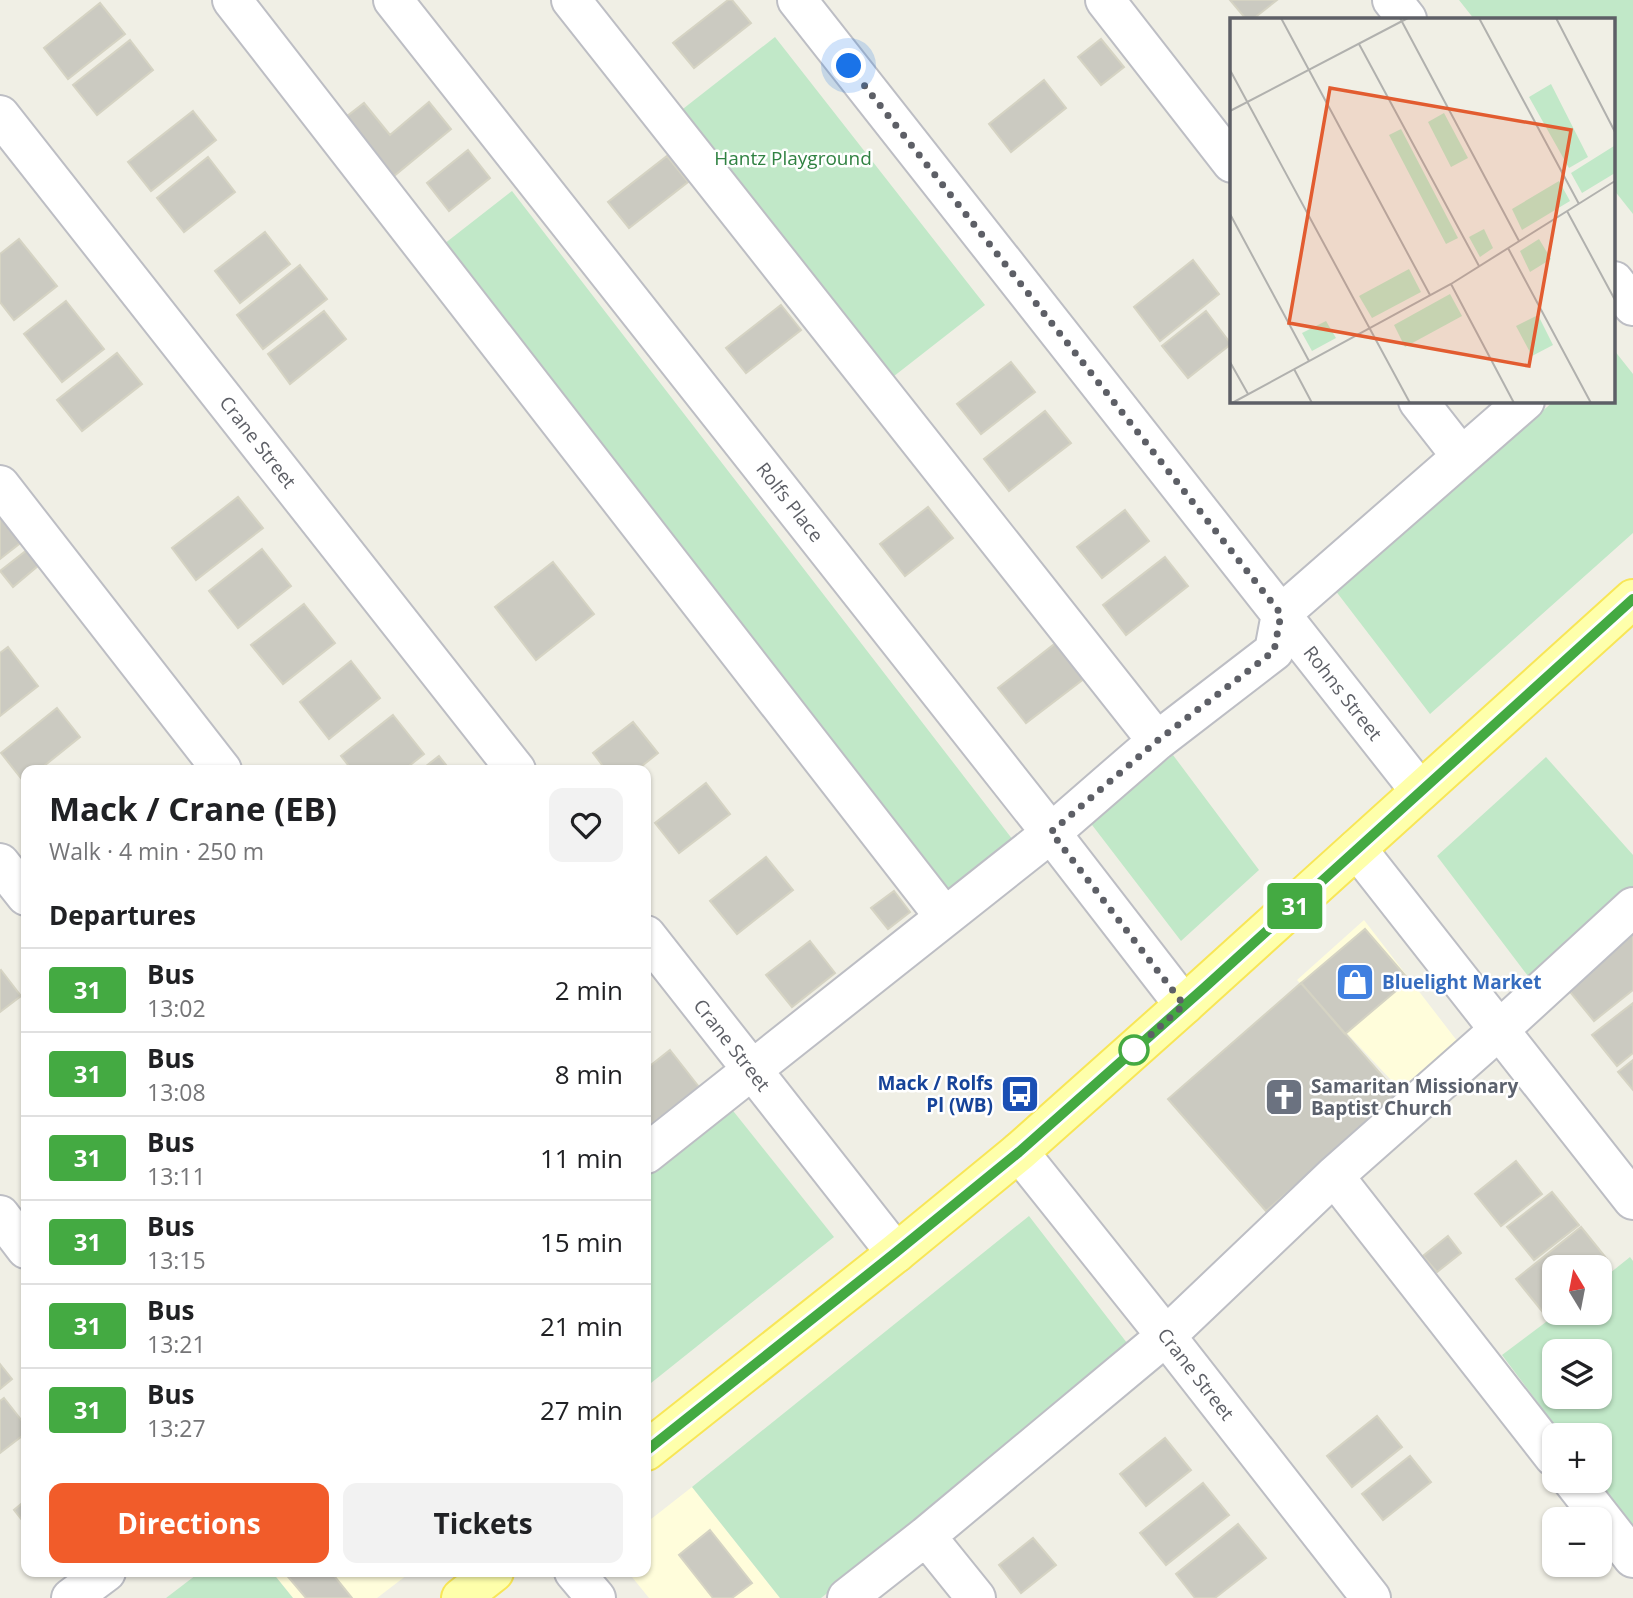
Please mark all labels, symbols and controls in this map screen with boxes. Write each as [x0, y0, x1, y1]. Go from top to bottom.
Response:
inset map [1230, 18, 1616, 402]
your location [831, 48, 866, 83]
park label: Hantz Playground [714, 145, 872, 171]
street label: Crane Street [214, 390, 302, 494]
street label: Rolfs Place [751, 457, 829, 547]
street label: Rohns Street [1298, 640, 1388, 746]
text: Mack / Crane (EB) [49, 786, 337, 831]
button: heart [549, 788, 623, 862]
text: Walk · 4 min · 250 m [49, 835, 264, 867]
line badge: 31 [1264, 883, 1326, 929]
text: 31 [1281, 889, 1309, 922]
text: Departures [49, 897, 196, 933]
text: Bus [147, 956, 194, 992]
shop icon: Bluelight Market [1334, 961, 1376, 1003]
place label: Bluelight Market [1382, 969, 1542, 995]
text: 2 min [555, 972, 623, 1008]
text: 31 [74, 973, 101, 1006]
text: 13:02 [147, 992, 206, 1024]
street label: Crane Street [688, 993, 776, 1097]
unlabelled marker [1119, 1035, 1149, 1065]
text: Bus [147, 1040, 194, 1076]
text: 8 min [555, 1056, 623, 1092]
text: 31 [74, 1057, 101, 1090]
place label: Mack / Rolfs Pl (WB) [877, 1070, 993, 1118]
bus stop icon: Mack / Rolfs Pl (WB) [999, 1073, 1041, 1115]
place label: Samaritan Missionary Baptist Church [1311, 1073, 1518, 1121]
text: 13:08 [147, 1076, 206, 1108]
church icon: Samaritan Missionary Baptist Church [1263, 1076, 1305, 1118]
text: Bus [147, 1124, 194, 1160]
text: 11 min [540, 1140, 623, 1176]
text: 31 [74, 1141, 101, 1174]
text: 13:11 [147, 1160, 206, 1192]
text: Bus [147, 1208, 194, 1244]
text: 15 min [540, 1224, 623, 1260]
text: 31 [74, 1225, 101, 1258]
text: 13:15 [147, 1244, 206, 1276]
north arrow [1542, 1255, 1612, 1325]
map controls [1542, 1255, 1612, 1577]
text: Bus [147, 1292, 194, 1328]
text: 21 min [540, 1308, 623, 1344]
text: 31 [74, 1309, 101, 1342]
street label: Crane Street [1152, 1322, 1240, 1426]
text: 13:21 [147, 1328, 206, 1360]
button: layers [1542, 1339, 1612, 1409]
text: Bus [147, 1376, 194, 1412]
text: 27 min [540, 1392, 623, 1428]
text: 31 [74, 1393, 101, 1426]
text: 13:27 [147, 1412, 206, 1444]
button: + [1542, 1423, 1612, 1493]
button: Directions [49, 1483, 329, 1563]
button: Tickets [343, 1483, 623, 1563]
button: − [1542, 1507, 1612, 1577]

